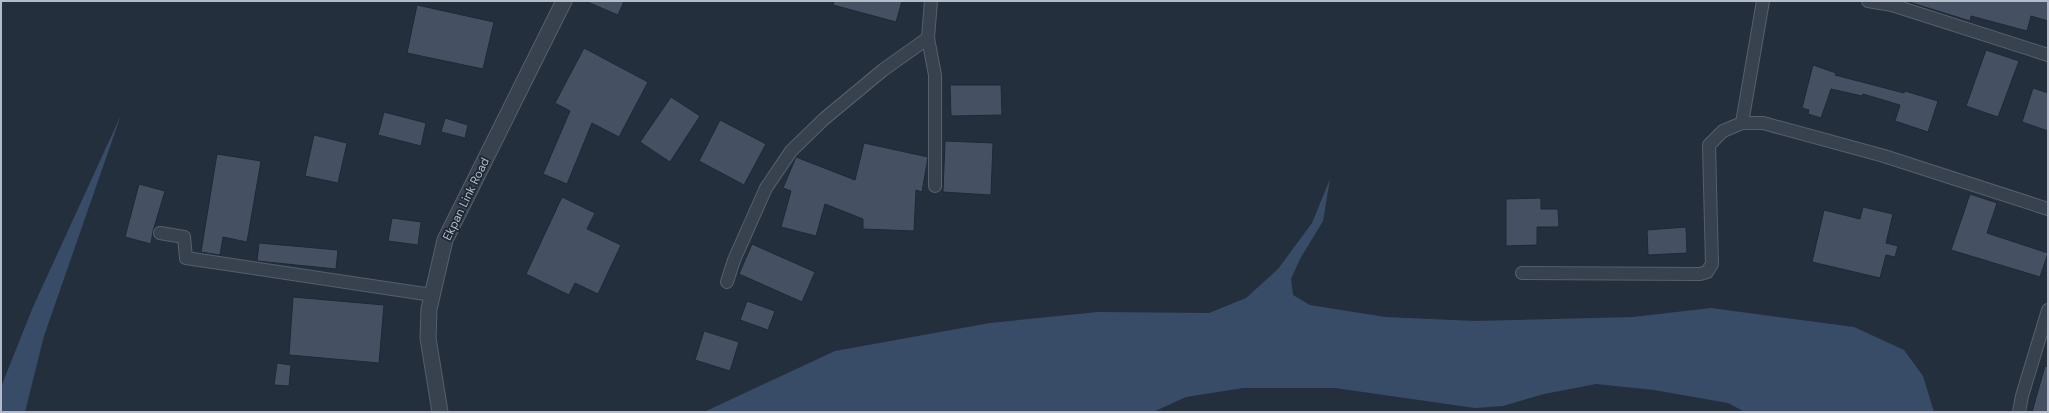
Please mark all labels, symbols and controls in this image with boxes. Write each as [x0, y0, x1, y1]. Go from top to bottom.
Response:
street label: Ekpan Link Road [439, 155, 493, 243]

